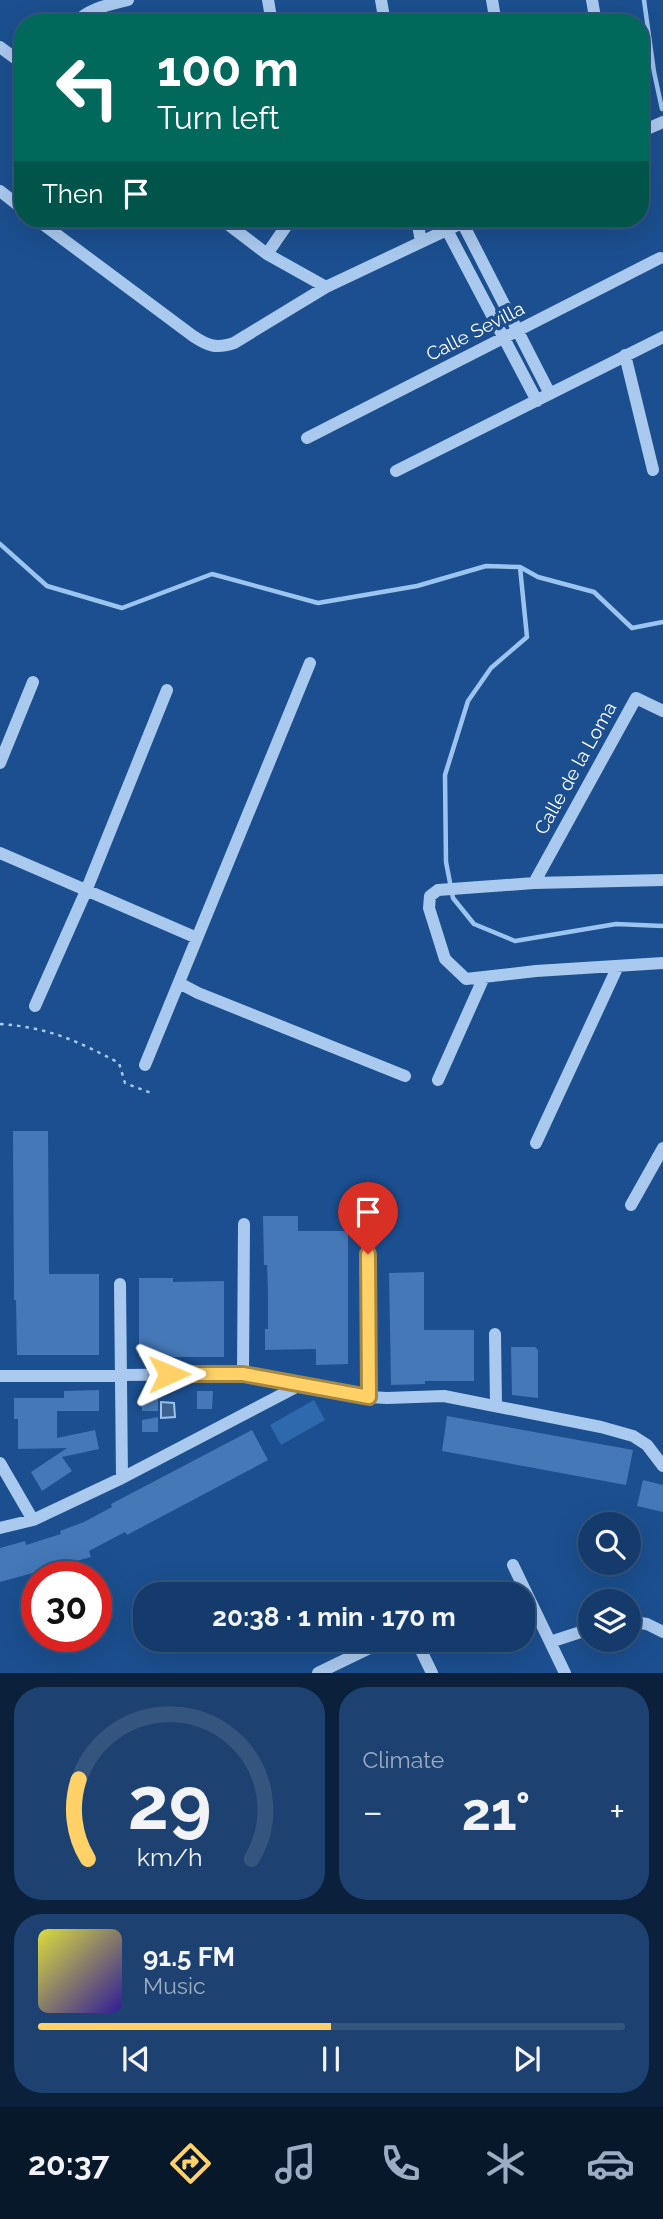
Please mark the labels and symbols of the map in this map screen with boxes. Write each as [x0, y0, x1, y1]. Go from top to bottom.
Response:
street label: Calle Sevilla [422, 297, 528, 365]
street label: Calle de la Loma [530, 698, 620, 838]
pin [338, 1182, 398, 1254]
position arrow [132, 1337, 206, 1411]
speed limit sign: 30 [21, 1561, 112, 1652]

